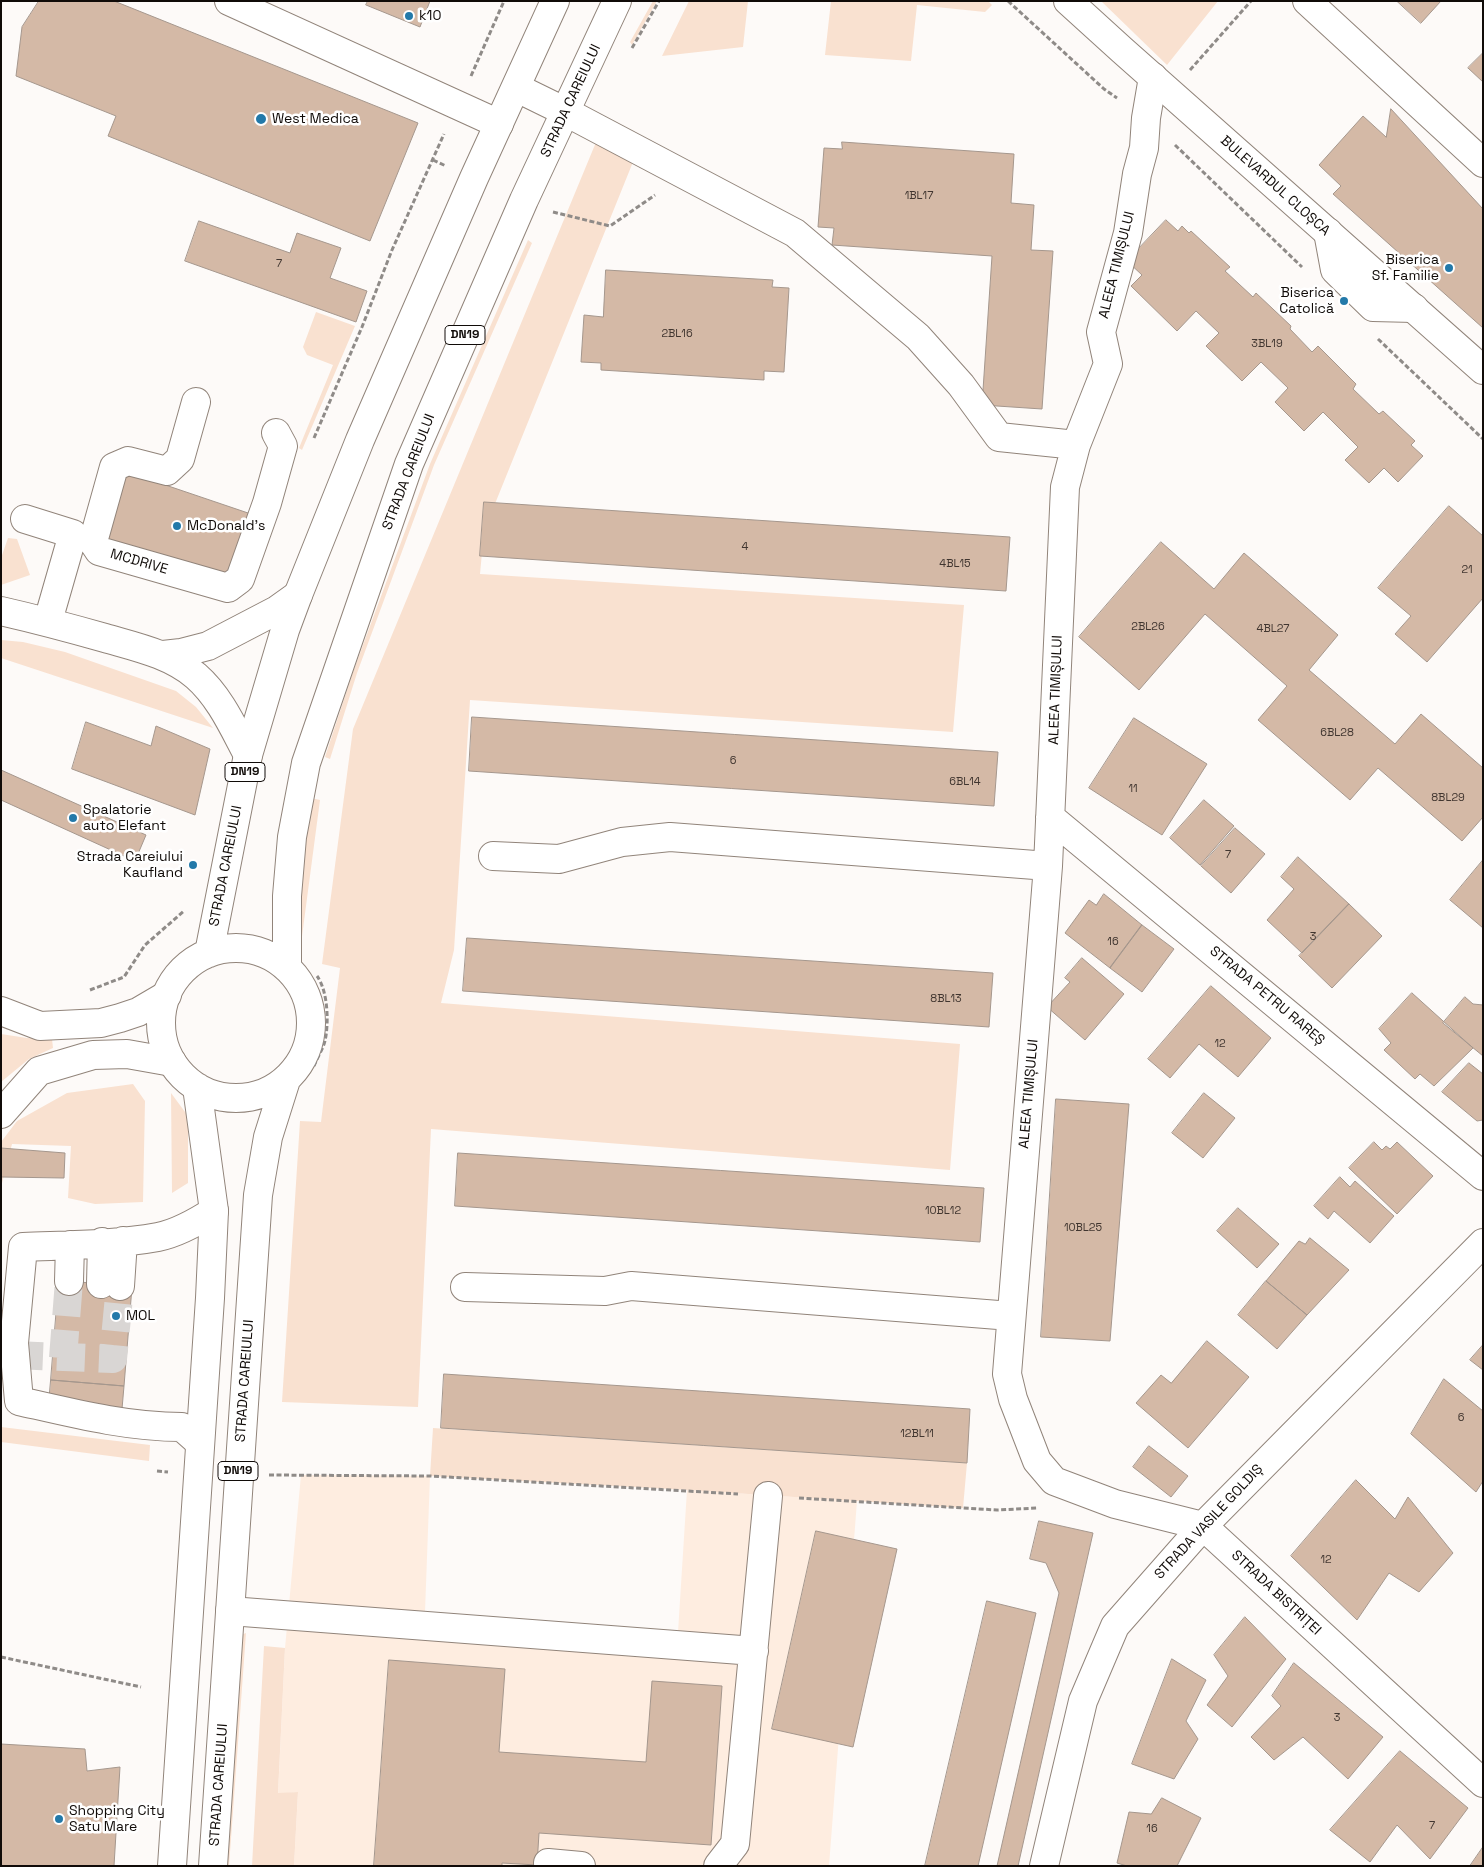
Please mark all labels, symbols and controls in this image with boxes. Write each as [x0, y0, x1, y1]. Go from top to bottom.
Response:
place label: k10 [419, 8, 441, 24]
marker: k10 [403, 10, 415, 22]
street label: STRADA CAREIULUI [537, 42, 605, 160]
place label: West Medica [272, 111, 359, 127]
marker: West Medica [254, 112, 268, 126]
street label: BULEVARDUL CLOȘCA [1217, 132, 1333, 240]
house number: 1BL17 [905, 189, 933, 203]
street label: ALEEA TIMIȘULUI [1096, 210, 1138, 320]
place label: Biserica Sf. Familie [1372, 252, 1439, 284]
house number: 7 [276, 257, 282, 271]
marker: Biserica Sf. Familie [1443, 262, 1455, 274]
place label: Biserica Catolică [1279, 285, 1334, 318]
marker: Biserica Catolică [1338, 295, 1350, 307]
road number: DN19 [445, 326, 485, 344]
house number: 2BL16 [661, 327, 693, 341]
house number: 3BL19 [1251, 337, 1283, 351]
street label: STRADA CAREIULUI [379, 412, 439, 532]
place label: McDonald's [187, 518, 265, 534]
marker: McDonald's [171, 520, 183, 532]
house number: 4 [742, 540, 748, 554]
street label: MCDRIVE [108, 546, 170, 578]
house number: 4BL15 [939, 557, 971, 571]
house number: 21 [1461, 563, 1473, 577]
house number: 2BL26 [1131, 620, 1165, 634]
house number: 4BL27 [1257, 622, 1289, 636]
street label: ALEEA TIMIȘULUI [1046, 635, 1066, 745]
house number: 6BL28 [1320, 726, 1354, 740]
house number: 6 [730, 754, 736, 768]
road number: DN19 [225, 762, 265, 782]
house number: 6BL14 [949, 775, 981, 789]
house number: 11 [1128, 782, 1138, 796]
house number: 8BL29 [1431, 791, 1465, 805]
place label: Spalatorie auto Elefant [83, 802, 166, 834]
street label: STRADA CAREIULUI [206, 804, 246, 928]
marker: Spalatorie auto Elefant [67, 812, 79, 824]
house number: 7 [1225, 848, 1231, 862]
place label: Strada Careiului Kaufland [77, 849, 183, 882]
marker: Strada Careiului Kaufland [187, 859, 199, 871]
house number: 3 [1310, 930, 1316, 944]
house number: 16 [1107, 935, 1119, 949]
street label: STRADA PETRU RAREȘ [1206, 943, 1328, 1049]
house number: 8BL13 [930, 992, 962, 1006]
house number: 12 [1214, 1037, 1226, 1051]
street label: ALEEA TIMIȘULUI [1016, 1039, 1042, 1149]
house number: 10BL12 [925, 1204, 961, 1218]
house number: 10BL25 [1064, 1221, 1102, 1235]
place label: MOL [126, 1308, 155, 1324]
marker: MOL [110, 1310, 122, 1322]
street label: STRADA CAREIULUI [232, 1319, 258, 1443]
house number: 6 [1458, 1411, 1464, 1425]
house number: 12BL11 [900, 1427, 934, 1441]
street label: STRADA VASILE GOLDIȘ [1151, 1461, 1267, 1583]
road number: DN19 [218, 1462, 258, 1480]
street label: STRADA BISTRIȚEI [1228, 1547, 1324, 1639]
house number: 12 [1320, 1553, 1332, 1567]
house number: 3 [1334, 1711, 1340, 1725]
street label: STRADA CAREIULUI [206, 1723, 232, 1847]
place label: Shopping City Satu Mare [69, 1803, 165, 1835]
marker: Shopping City Satu Mare [53, 1813, 65, 1825]
house number: 7 [1429, 1819, 1435, 1833]
house number: 16 [1146, 1822, 1158, 1836]

